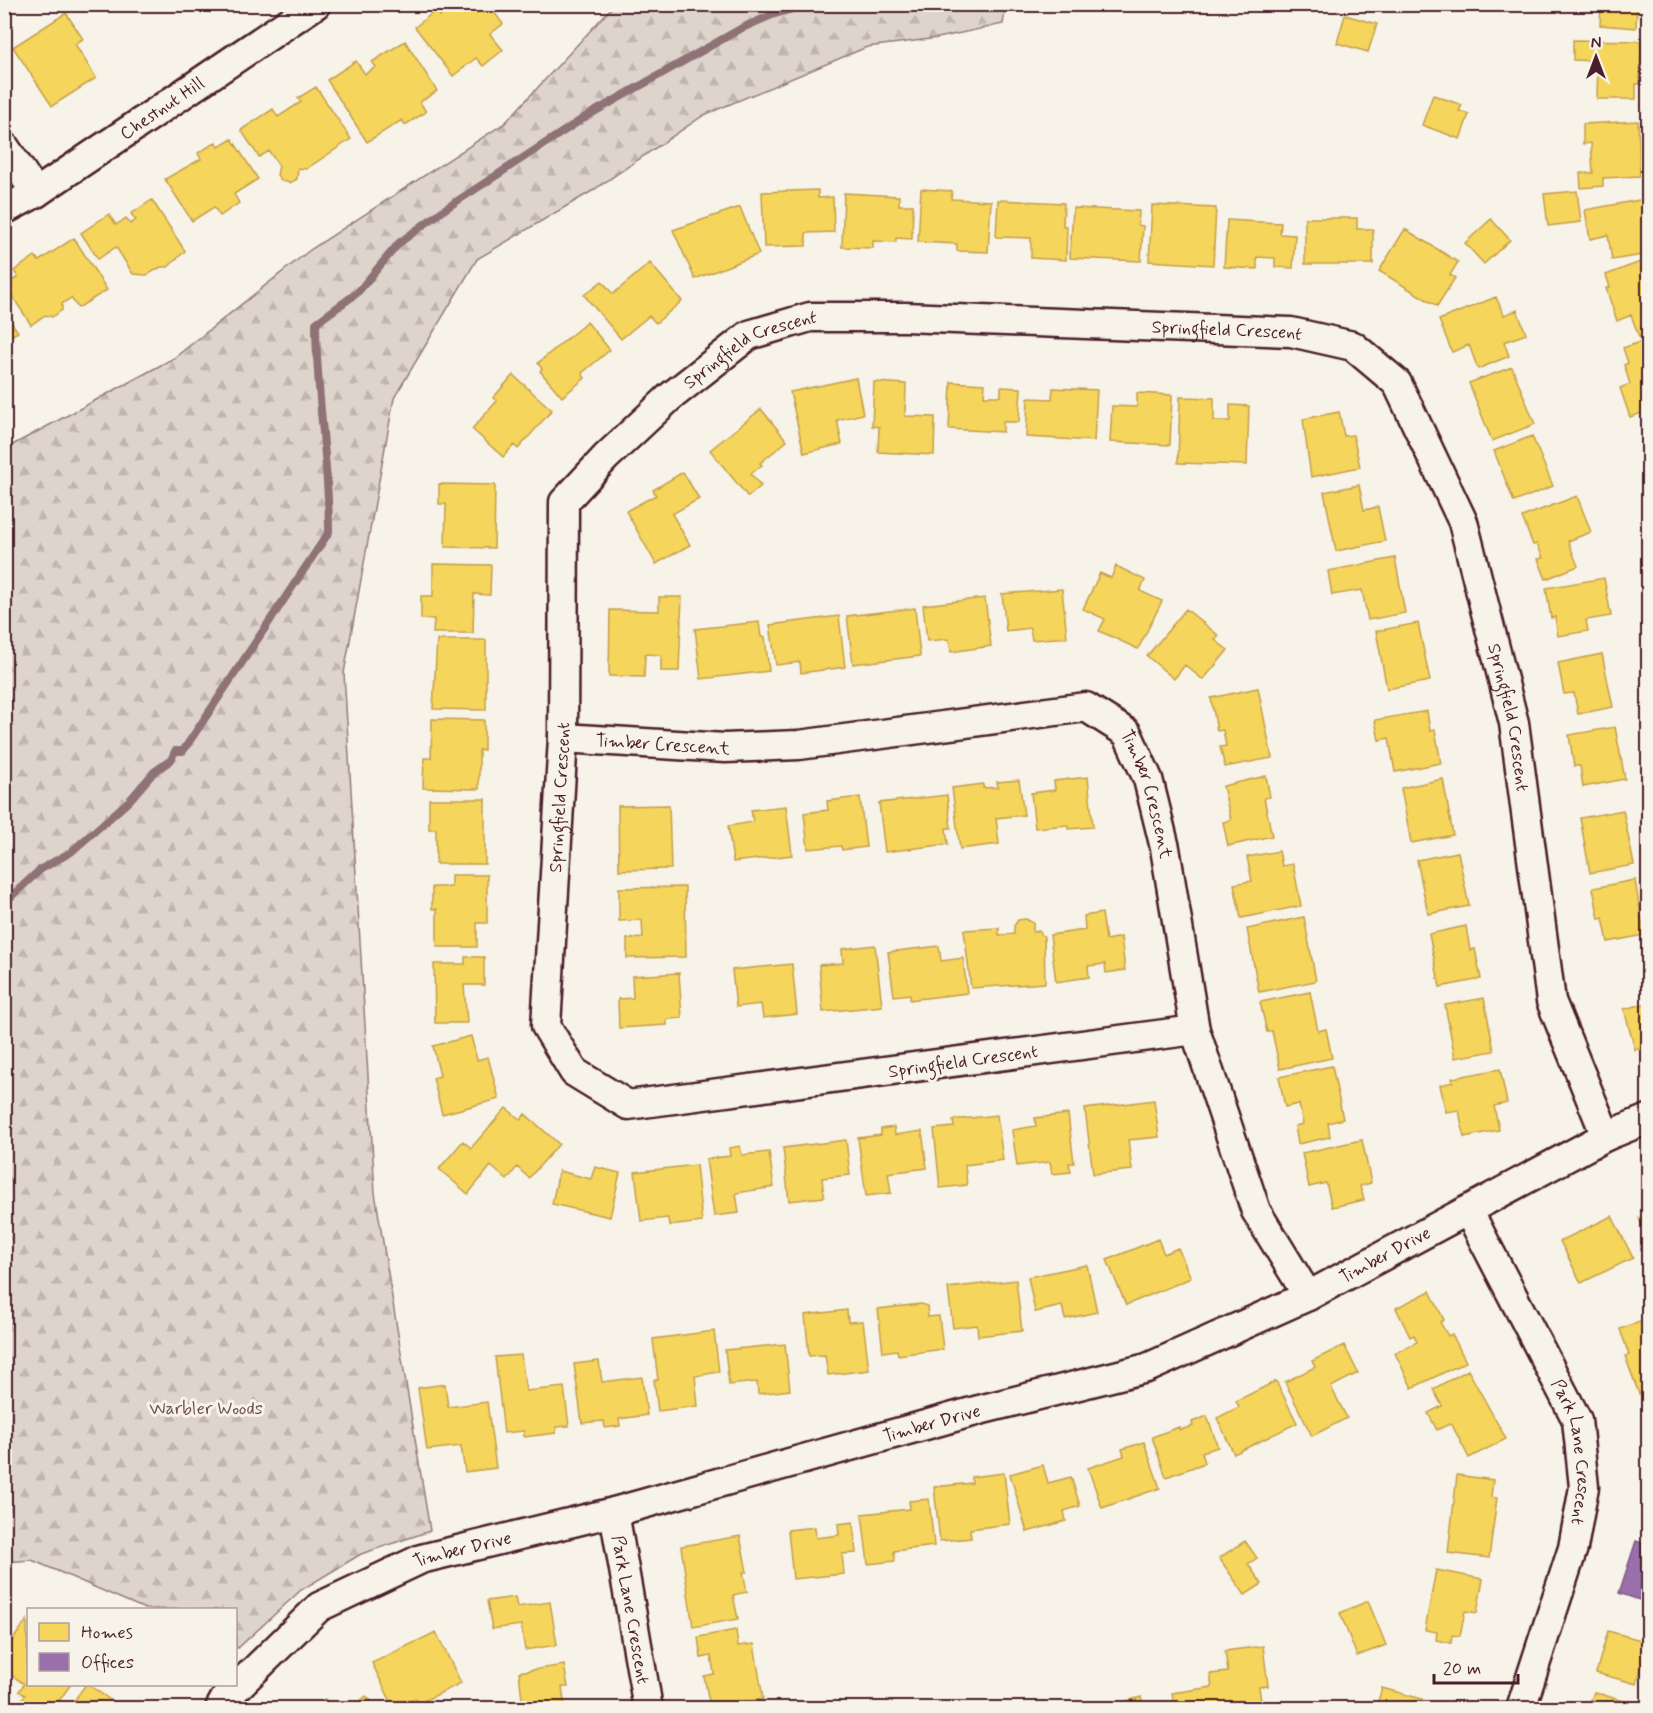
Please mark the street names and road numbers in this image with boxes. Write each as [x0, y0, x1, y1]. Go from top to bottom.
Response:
street label: Chestnut Hill [115, 72, 209, 146]
street label: Springfield Crescent [679, 306, 817, 395]
street label: Springfield Crescent [1151, 316, 1305, 347]
street label: Springfield Crescent [1481, 641, 1534, 793]
street label: Springfield Crescent [544, 722, 576, 873]
street label: Timber Crescent [1114, 726, 1178, 861]
street label: Timber Crescent [595, 729, 731, 761]
street label: Springfield Crescent [887, 1040, 1040, 1086]
street label: Timber Drive [1336, 1221, 1435, 1290]
street label: Park Lane Crescent [1545, 1375, 1595, 1527]
street label: Timber Drive [880, 1399, 983, 1449]
street label: Timber Drive [409, 1526, 514, 1574]
street label: Park Lane Crescent [605, 1533, 655, 1686]

